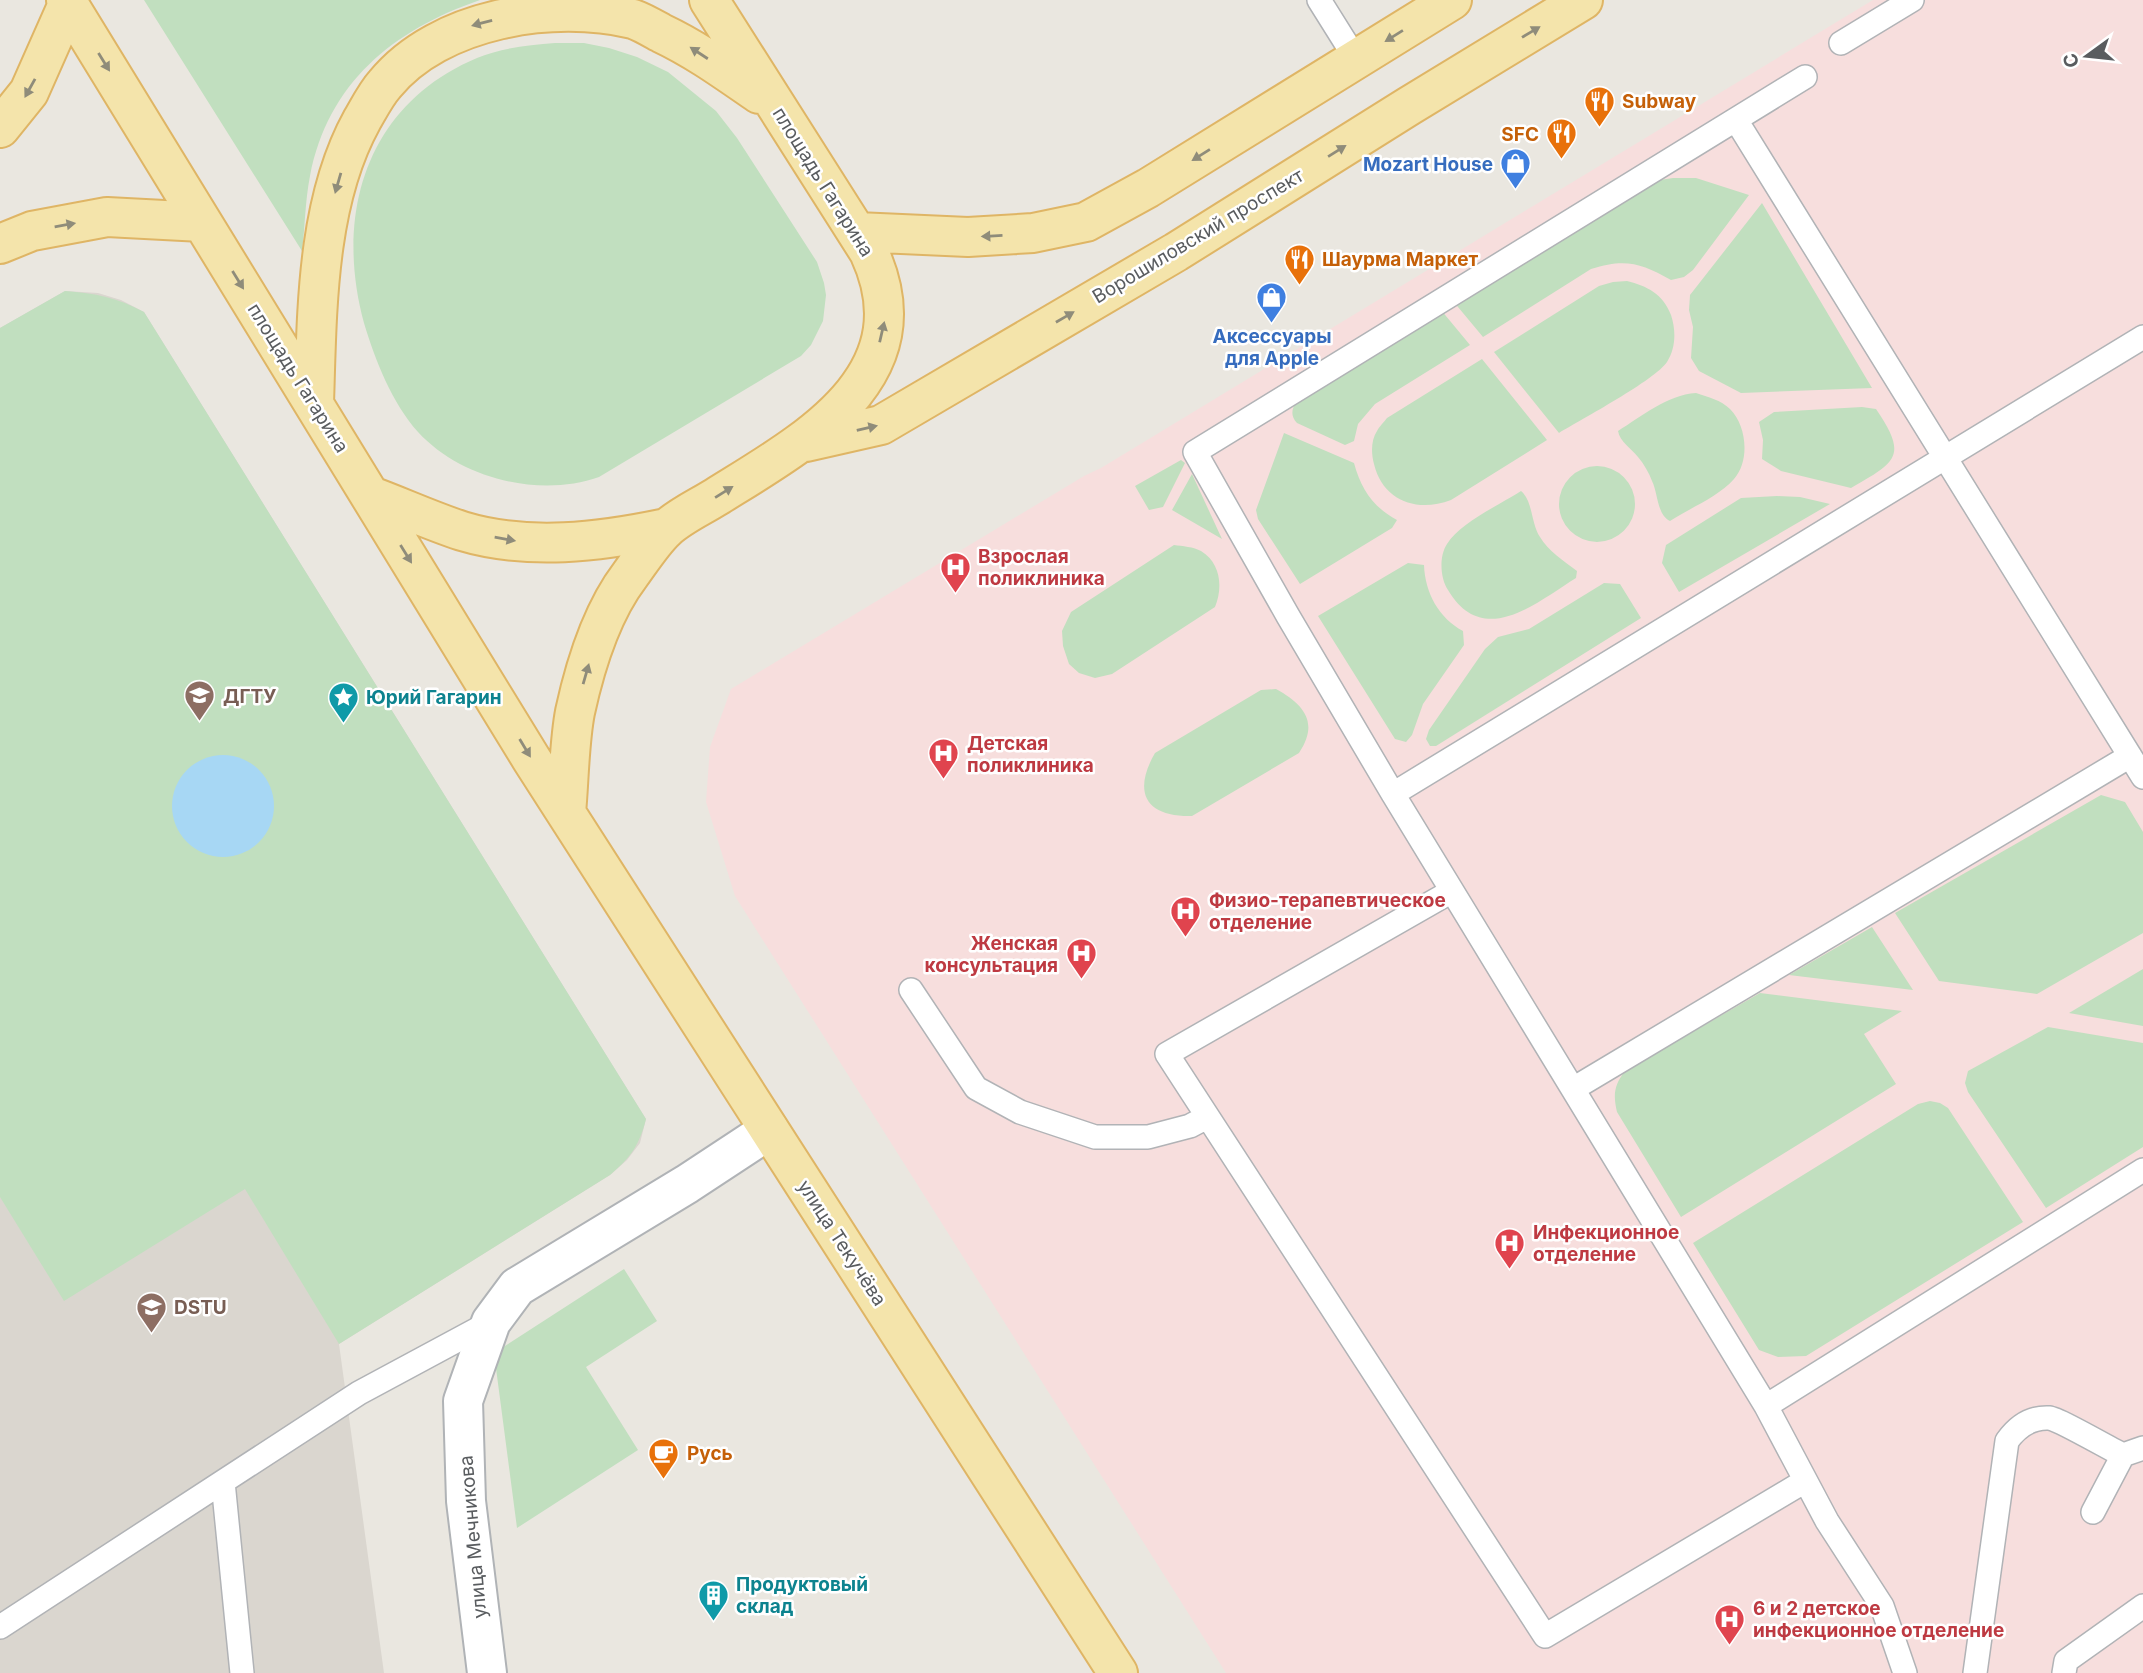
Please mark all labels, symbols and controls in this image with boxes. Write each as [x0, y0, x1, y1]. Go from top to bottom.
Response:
one-way arrow [471, 18, 492, 28]
north arrow [2052, 21, 2122, 91]
one-way arrow [1521, 25, 1540, 38]
one-way arrow [1385, 29, 1404, 42]
one-way arrow [690, 46, 709, 59]
text: С [2058, 51, 2084, 70]
one-way arrow [97, 52, 110, 72]
one-way arrow [24, 78, 36, 98]
restaurant icon: Subway [1582, 84, 1616, 128]
place label: Subway [1622, 90, 1697, 113]
street label: площадь Гагарина [768, 103, 878, 261]
restaurant icon: SFC [1545, 117, 1579, 161]
place label: SFC [1501, 123, 1539, 146]
one-way arrow [1328, 144, 1347, 157]
shop icon: Mozart House [1499, 147, 1533, 191]
one-way arrow [1191, 149, 1210, 162]
place label: Mozart House [1363, 153, 1493, 176]
street label: Ворошиловский проспект [1088, 164, 1308, 308]
one-way arrow [333, 173, 343, 194]
one-way arrow [54, 219, 76, 230]
one-way arrow [981, 230, 1003, 241]
restaurant icon: Шаурма Маркет [1282, 242, 1316, 286]
place label: Шаурма Маркет [1322, 248, 1479, 271]
one-way arrow [231, 271, 244, 290]
shop icon: Аксессуары для Apple [1255, 280, 1289, 324]
street label: площадь Гагарина [243, 299, 353, 457]
one-way arrow [1055, 312, 1075, 324]
one-way arrow [876, 320, 887, 342]
place label: Аксессуары для Apple [1213, 325, 1331, 370]
one-way arrow [856, 423, 878, 434]
one-way arrow [714, 485, 734, 498]
one-way arrow [494, 534, 516, 545]
one-way arrow [400, 544, 413, 564]
place label: Взрослая поликлиника [978, 545, 1105, 590]
hospital icon: Взрослая поликлиника [938, 550, 972, 594]
one-way arrow [582, 663, 592, 684]
school or university icon: ДГТУ [183, 679, 217, 723]
place icon: Юрий Гагарин [326, 680, 360, 724]
place label: ДГТУ [223, 685, 276, 708]
place label: Юрий Гагарин [366, 686, 502, 709]
place label: Детская поликлиника [967, 732, 1094, 777]
hospital icon: Детская поликлиника [927, 737, 961, 781]
one-way arrow [519, 739, 531, 758]
place label: Физио-терапевтическое отделение [1209, 889, 1446, 934]
hospital icon: Физио-терапевтическое отделение [1169, 894, 1203, 938]
place label: Женская консультация [924, 932, 1058, 977]
hospital icon: Женская консультация [1064, 937, 1098, 981]
street label: улица Текучёва [793, 1176, 891, 1310]
place label: Инфекционное отделение [1533, 1221, 1679, 1266]
hospital icon: Инфекционное отделение [1493, 1226, 1527, 1270]
school or university icon: DSTU [134, 1290, 168, 1334]
place label: DSTU [174, 1296, 227, 1319]
cafe icon: Русь [647, 1436, 681, 1480]
place label: Русь [687, 1442, 733, 1465]
street label: улица Мечникова [454, 1454, 492, 1620]
place label: Продуктовый склад [736, 1573, 868, 1618]
building icon: Продуктовый склад [696, 1578, 730, 1622]
place label: 6 и 2 детское инфекционное отделение [1753, 1597, 2004, 1642]
hospital icon: 6 и 2 детское инфекционное отделение [1713, 1602, 1747, 1646]

